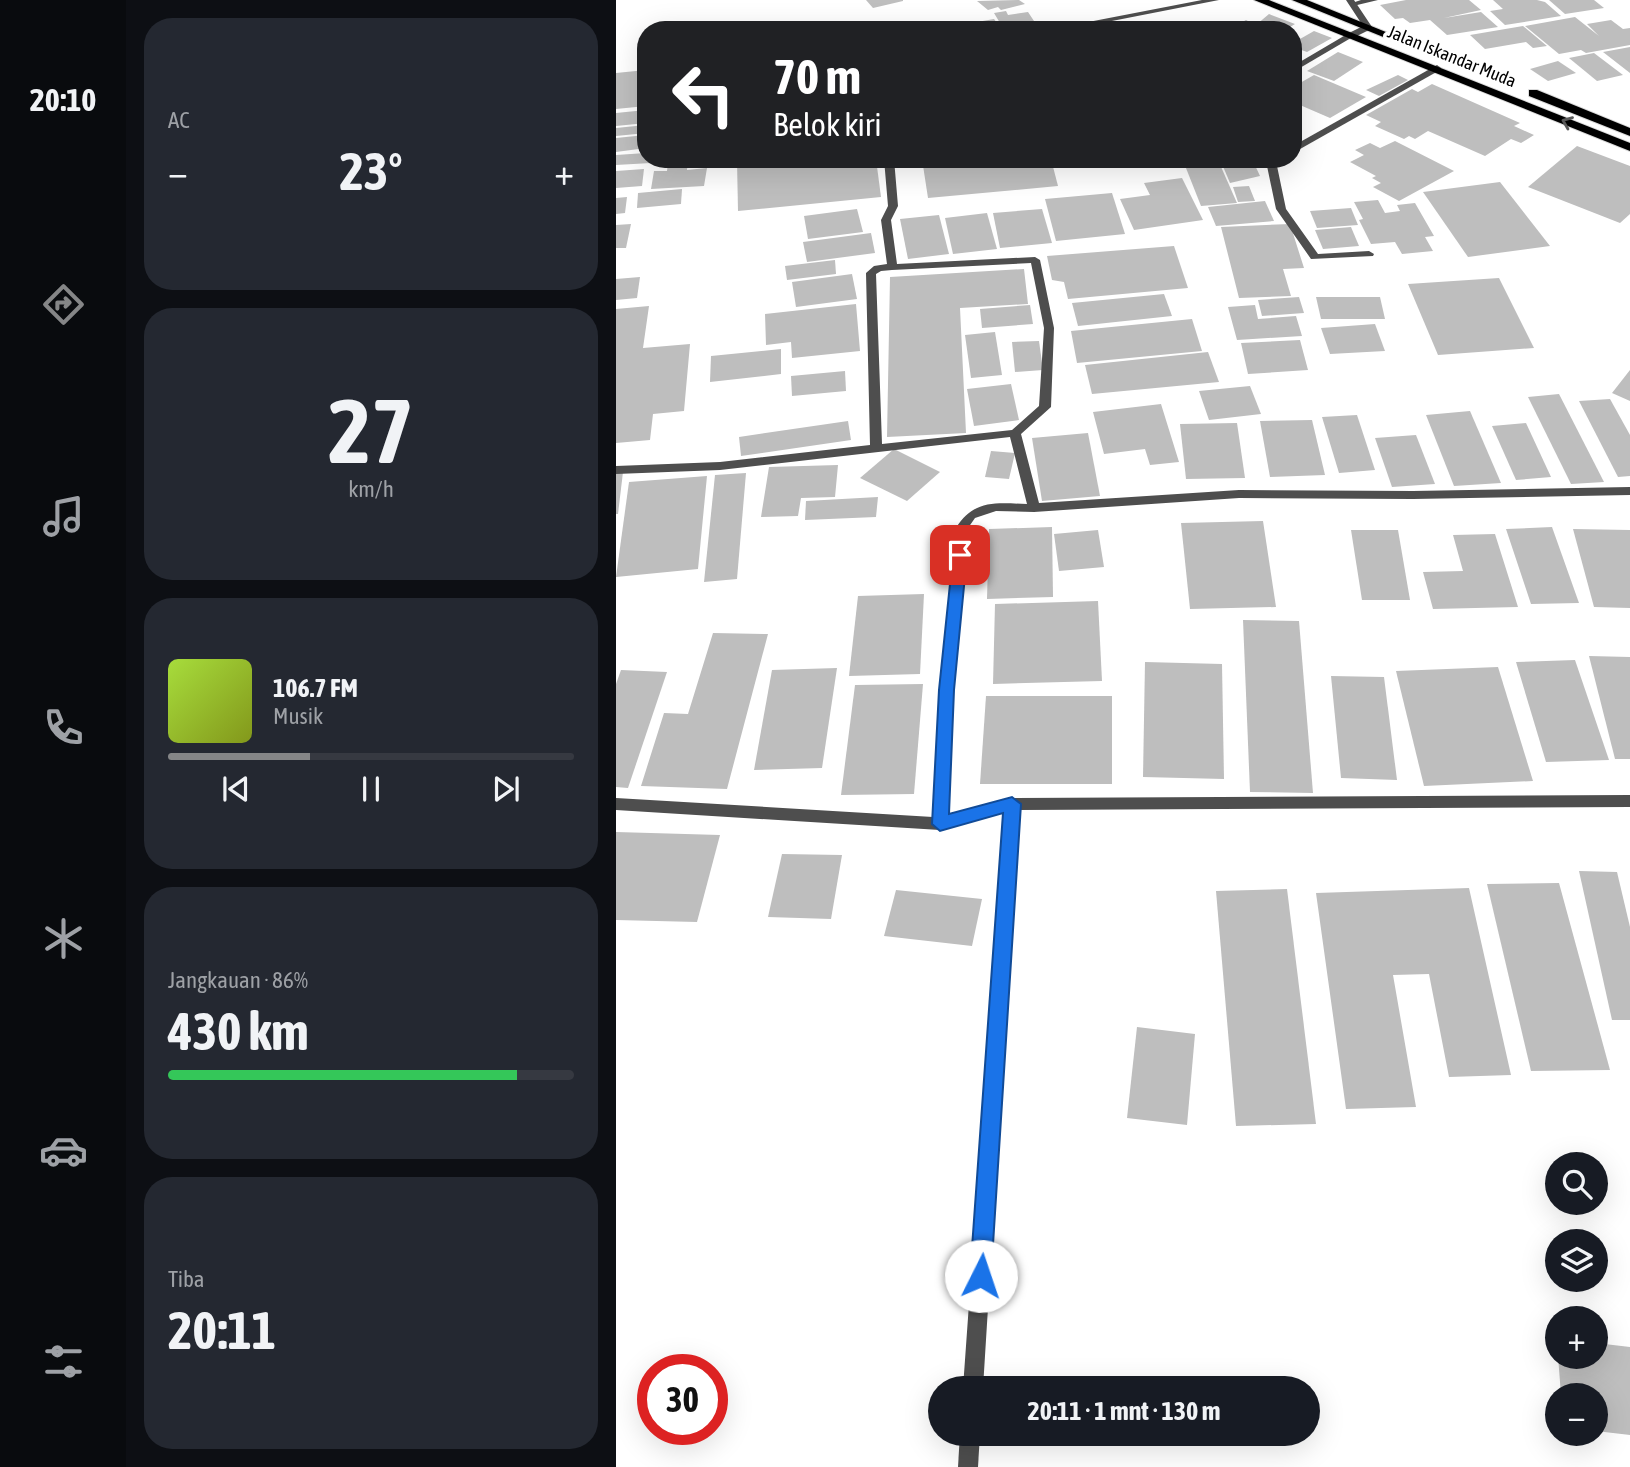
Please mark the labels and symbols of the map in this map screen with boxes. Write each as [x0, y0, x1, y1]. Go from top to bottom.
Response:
street label: Jalan Iskandar Muda [1385, 21, 1519, 91]
one-way arrow [1561, 116, 1573, 130]
pin [930, 525, 990, 585]
position arrow [944, 1239, 1018, 1313]
speed limit sign: 30 [637, 1354, 728, 1445]

